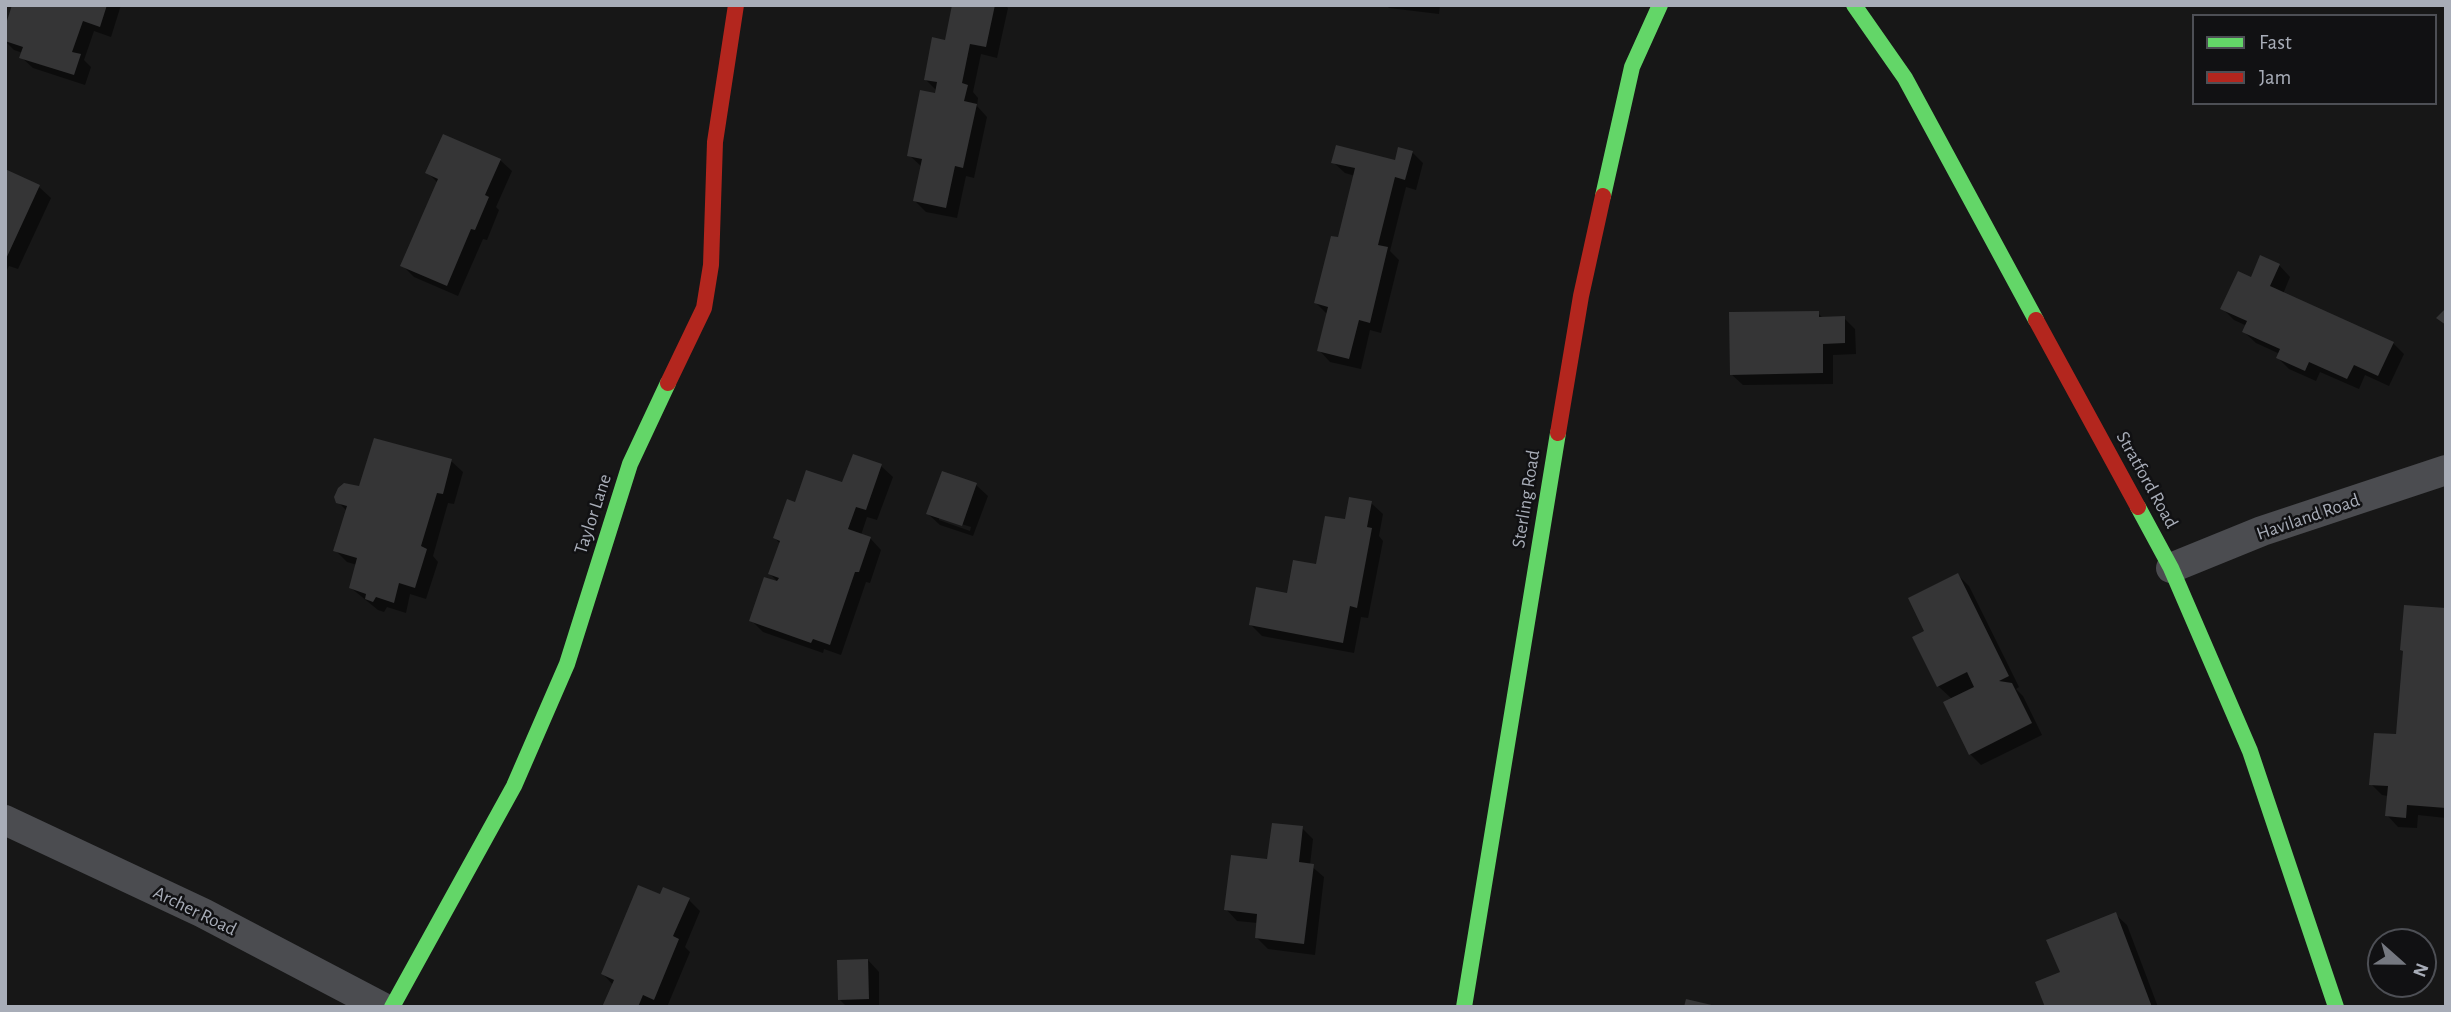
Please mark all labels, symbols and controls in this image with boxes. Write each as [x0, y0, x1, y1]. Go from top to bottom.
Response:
legend [2192, 14, 2437, 105]
text: Fast [2259, 32, 2292, 53]
text: Jam [2259, 67, 2291, 88]
street label: Stratford Road [2111, 428, 2183, 532]
street label: Sterling Road [1507, 448, 1545, 550]
street label: Taylor Lane [569, 471, 617, 557]
street label: Haviland Road [2253, 489, 2363, 545]
street label: Archer Road [150, 881, 240, 941]
north arrow [2367, 928, 2437, 998]
text: N [2409, 960, 2431, 980]

